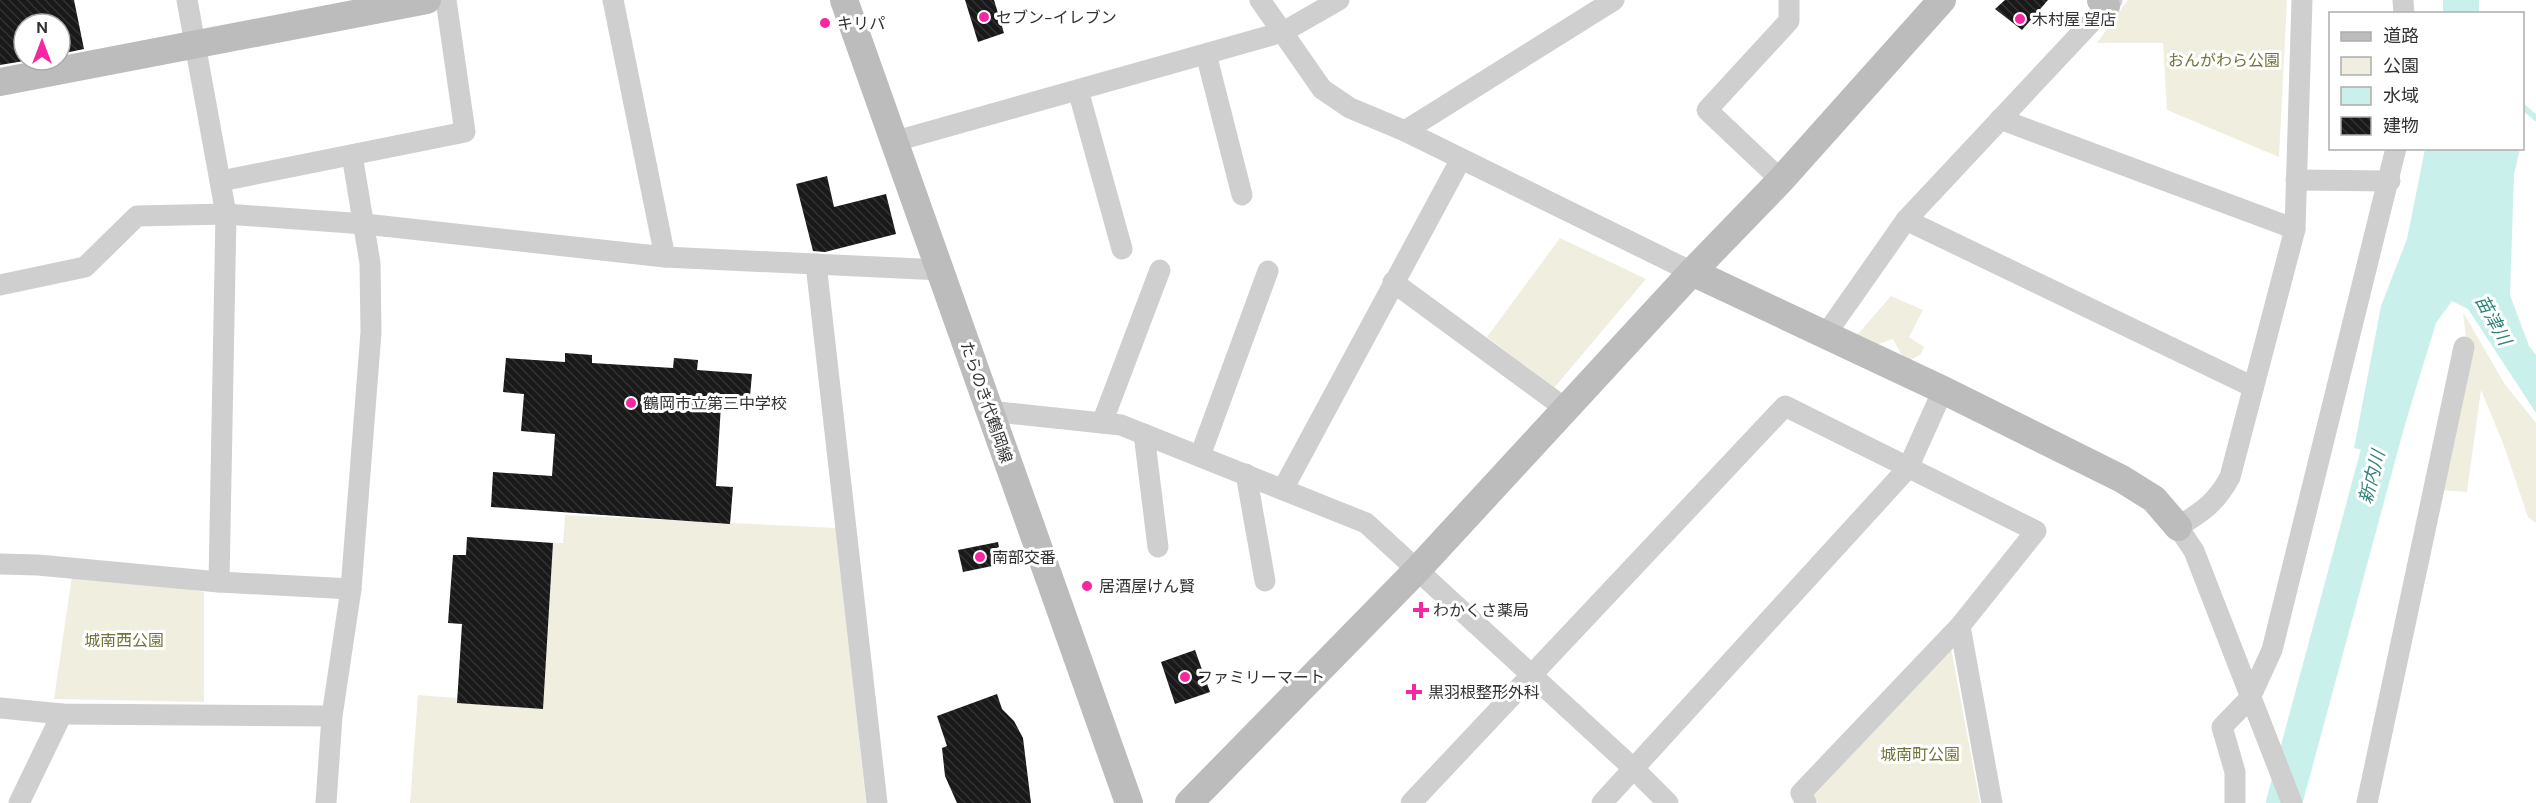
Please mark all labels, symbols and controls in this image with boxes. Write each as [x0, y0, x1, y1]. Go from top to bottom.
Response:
place label: セブン-イレブン [996, 7, 1117, 28]
place label: 木村屋 望店 [2032, 9, 2116, 30]
marker: セブン-イレブン [977, 10, 991, 24]
north arrow [12, 12, 72, 72]
marker: 木村屋 望店 [2013, 12, 2027, 26]
legend [2329, 12, 2524, 150]
place label: キリパ [837, 13, 885, 34]
marker: キリパ [818, 16, 832, 30]
text: N [36, 17, 48, 38]
text: 道路 [2383, 24, 2419, 48]
park label: おんがわら公園 [2168, 50, 2280, 71]
text: 公園 [2383, 54, 2419, 78]
text: 水域 [2383, 84, 2419, 108]
text: 建物 [2383, 114, 2419, 138]
water label: 苗津川 [2469, 291, 2518, 351]
street label: たらのき代鶴岡線 [956, 338, 1017, 466]
place label: 鶴岡市立第三中学校 [643, 393, 787, 414]
marker: 鶴岡市立第三中学校 [624, 396, 638, 410]
water label: 新内川 [2353, 446, 2391, 506]
place label: 南部交番 [992, 547, 1056, 568]
marker: 南部交番 [973, 550, 987, 564]
place label: 居酒屋けん賢 [1099, 576, 1195, 597]
marker: 居酒屋けん賢 [1080, 579, 1094, 593]
place label: わかくさ薬局 [1433, 600, 1529, 621]
marker: わかくさ薬局 [1414, 603, 1428, 617]
park label: 城南西公園 [84, 630, 164, 651]
place label: ファミリーマート [1197, 667, 1325, 688]
marker: ファミリーマート [1178, 670, 1192, 684]
place label: 黒羽根整形外科 [1428, 682, 1540, 703]
marker: 黒羽根整形外科 [1405, 683, 1423, 701]
park label: 城南町公園 [1880, 744, 1960, 765]

